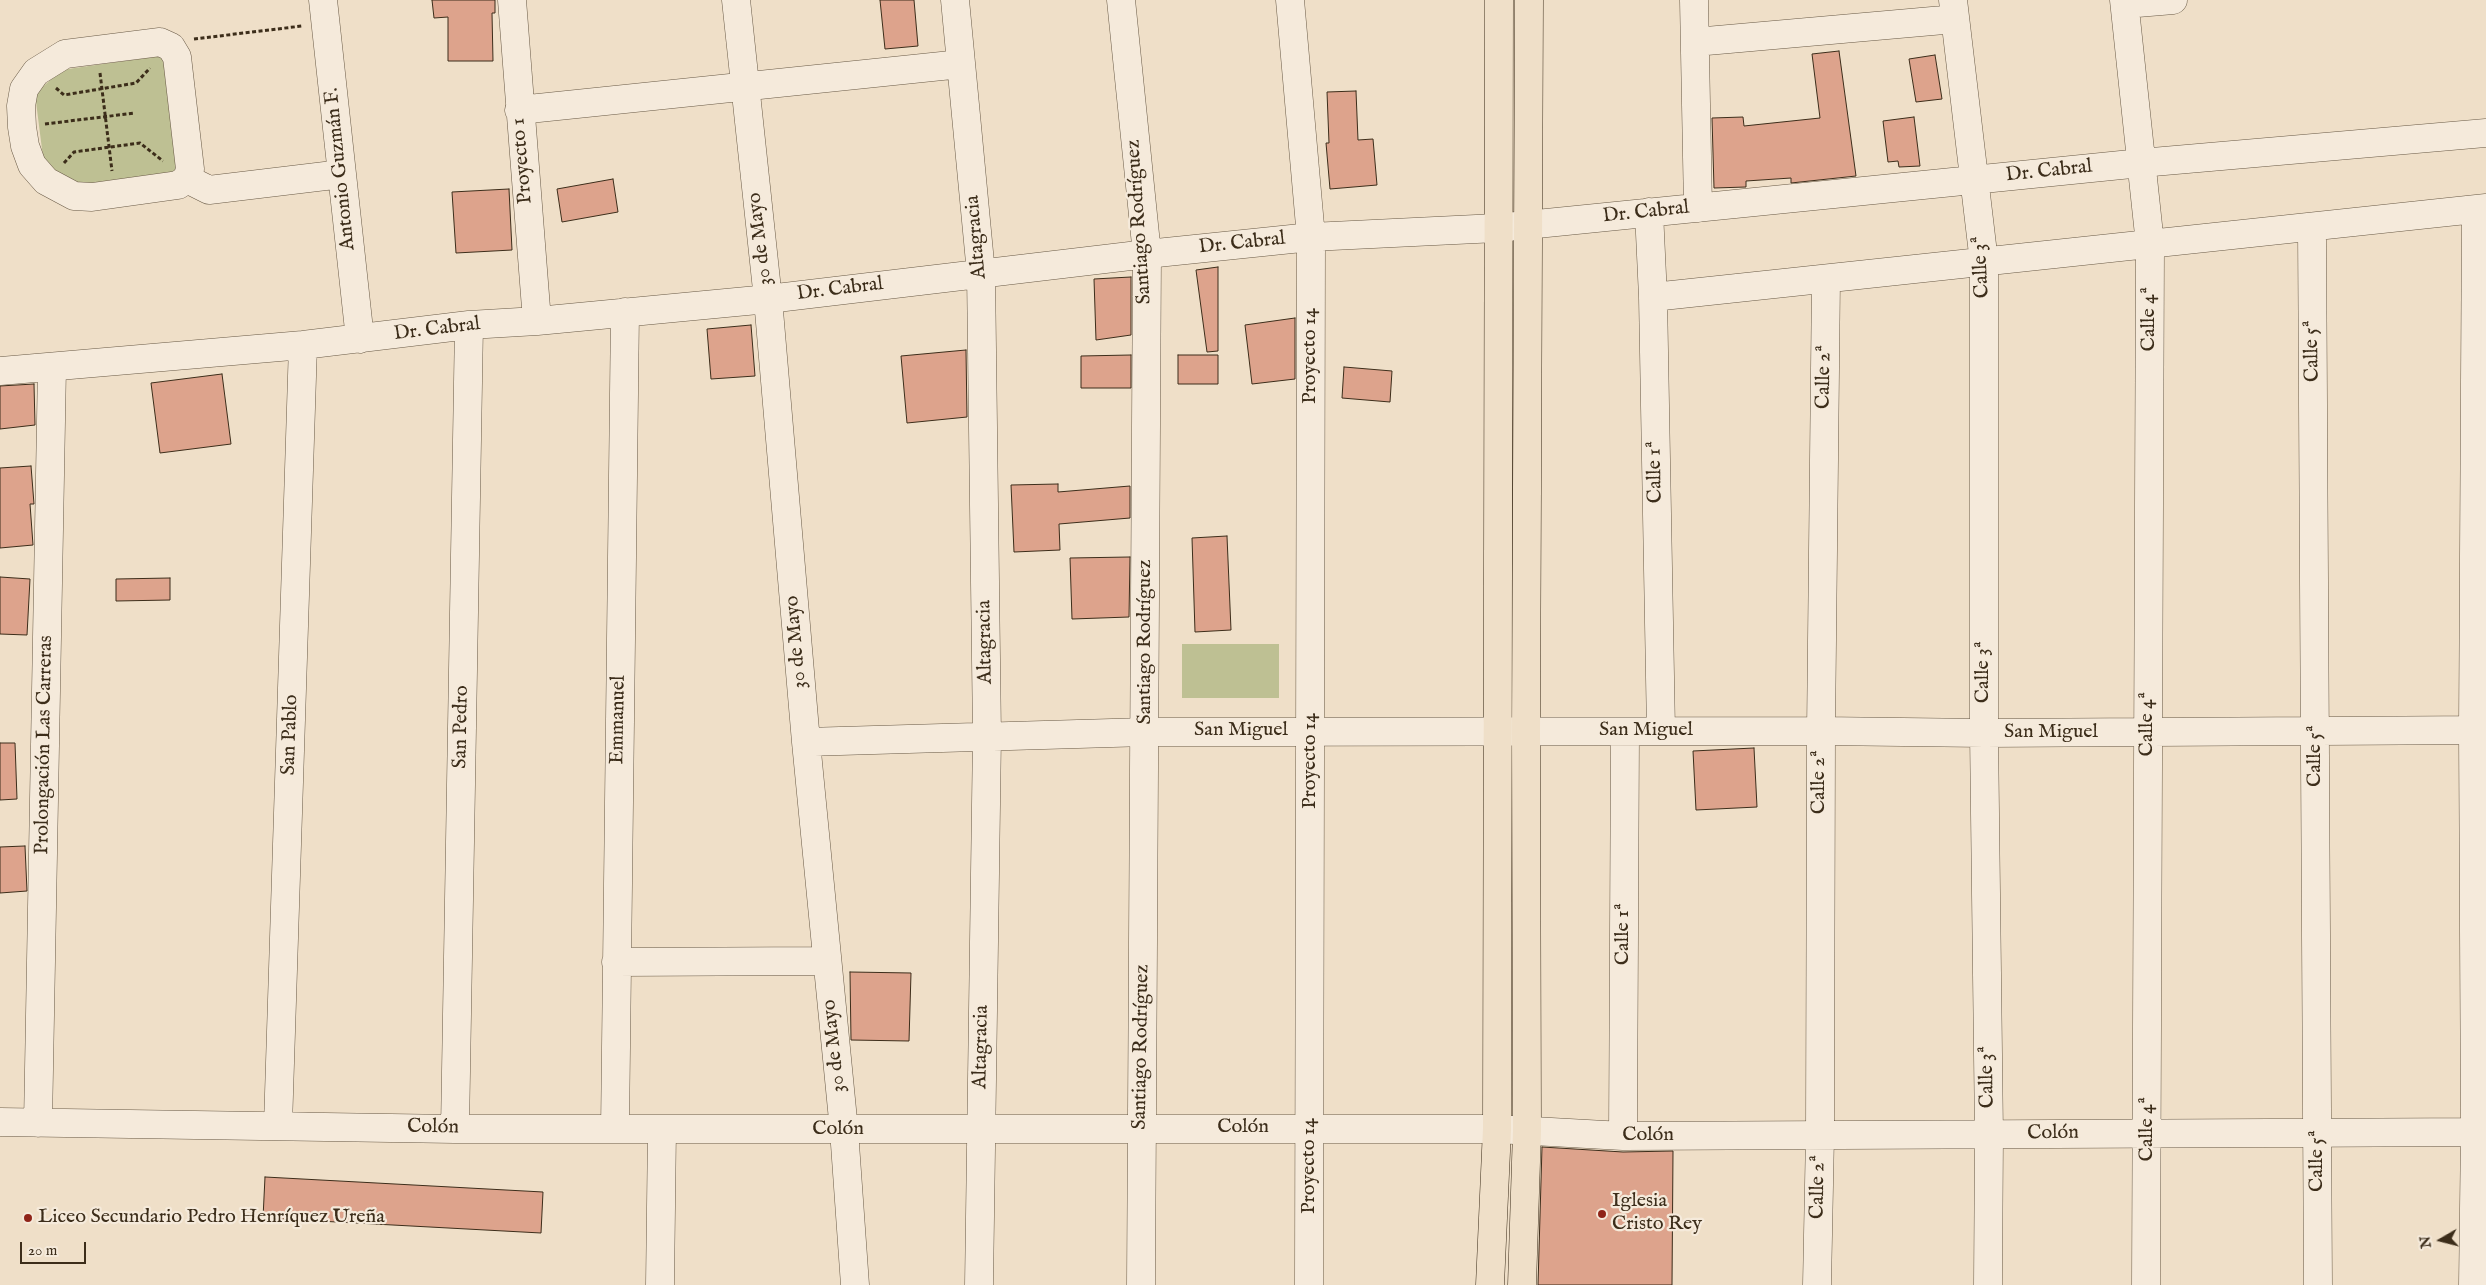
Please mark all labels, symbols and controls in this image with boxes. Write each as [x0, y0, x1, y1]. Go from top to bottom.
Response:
street label: Antonio Guzmán F. [321, 86, 361, 252]
street label: Proyecto 1 [507, 117, 539, 205]
street label: Santiago Rodríguez [1122, 139, 1158, 305]
street label: Dr. Cabral [2005, 156, 2093, 188]
street label: 30 de Mayo [743, 191, 779, 287]
street label: Altagracia [961, 194, 993, 280]
street label: Dr. Cabral [1602, 197, 1690, 229]
street label: Dr. Cabral [1198, 228, 1286, 260]
street label: Calle 3ª [1968, 235, 1996, 299]
street label: Dr. Cabral [795, 273, 885, 307]
street label: Calle 4ª [2138, 287, 2162, 351]
street label: Proyecto 14 [1299, 308, 1323, 404]
street label: Dr. Cabral [392, 313, 482, 347]
street label: Calle 5ª [2300, 320, 2326, 382]
street label: Calle 2ª [1812, 345, 1838, 409]
street label: Calle 1ª [1643, 441, 1669, 503]
street label: Santiago Rodríguez [1134, 559, 1158, 725]
street label: 30 de Mayo [781, 594, 813, 690]
street label: Altagracia [973, 600, 999, 684]
street label: Prolongación Las Carreras [31, 635, 59, 855]
street label: Calle 3ª [1972, 641, 1996, 703]
street label: Emmanuel [606, 675, 632, 765]
street label: San Pedro [449, 685, 475, 769]
street label: Calle 4ª [2136, 692, 2160, 756]
street label: San Pablo [278, 694, 304, 776]
street label: Proyecto 14 [1299, 713, 1323, 809]
street label: San Miguel [1194, 719, 1288, 743]
street label: San Miguel [1599, 719, 1693, 743]
street label: San Miguel [2004, 721, 2098, 745]
street label: Calle 5ª [2304, 725, 2328, 787]
street label: Calle 2ª [1808, 750, 1832, 814]
street label: Calle 1ª [1612, 903, 1636, 965]
street label: Santiago Rodríguez [1129, 964, 1155, 1130]
street label: 30 de Mayo [818, 998, 852, 1094]
street label: Altagracia [969, 1005, 995, 1089]
street label: Calle 3ª [1975, 1046, 2001, 1108]
street label: Calle 4ª [2136, 1097, 2160, 1161]
street label: Colón [407, 1116, 459, 1140]
street label: Colón [1217, 1116, 1269, 1140]
street label: Colón [812, 1118, 864, 1142]
street label: Proyecto 14 [1298, 1118, 1322, 1214]
street label: Colón [2027, 1122, 2079, 1146]
street label: Colón [1622, 1124, 1674, 1148]
street label: Calle 5ª [2306, 1130, 2330, 1192]
street label: Calle 2ª [1806, 1155, 1832, 1219]
place label: Iglesia Cristo Rey [1612, 1190, 1702, 1237]
place label: Liceo Secundario Pedro Henríquez Ureña [38, 1206, 385, 1230]
marker: Iglesia Cristo Rey [1596, 1208, 1608, 1220]
marker: Liceo Secundario Pedro Henríquez Ureña [22, 1212, 34, 1224]
north arrow [2416, 1215, 2466, 1265]
scale bar [22, 1232, 89, 1264]
text: N [2416, 1235, 2436, 1249]
text: 20 m [28, 1241, 57, 1260]

